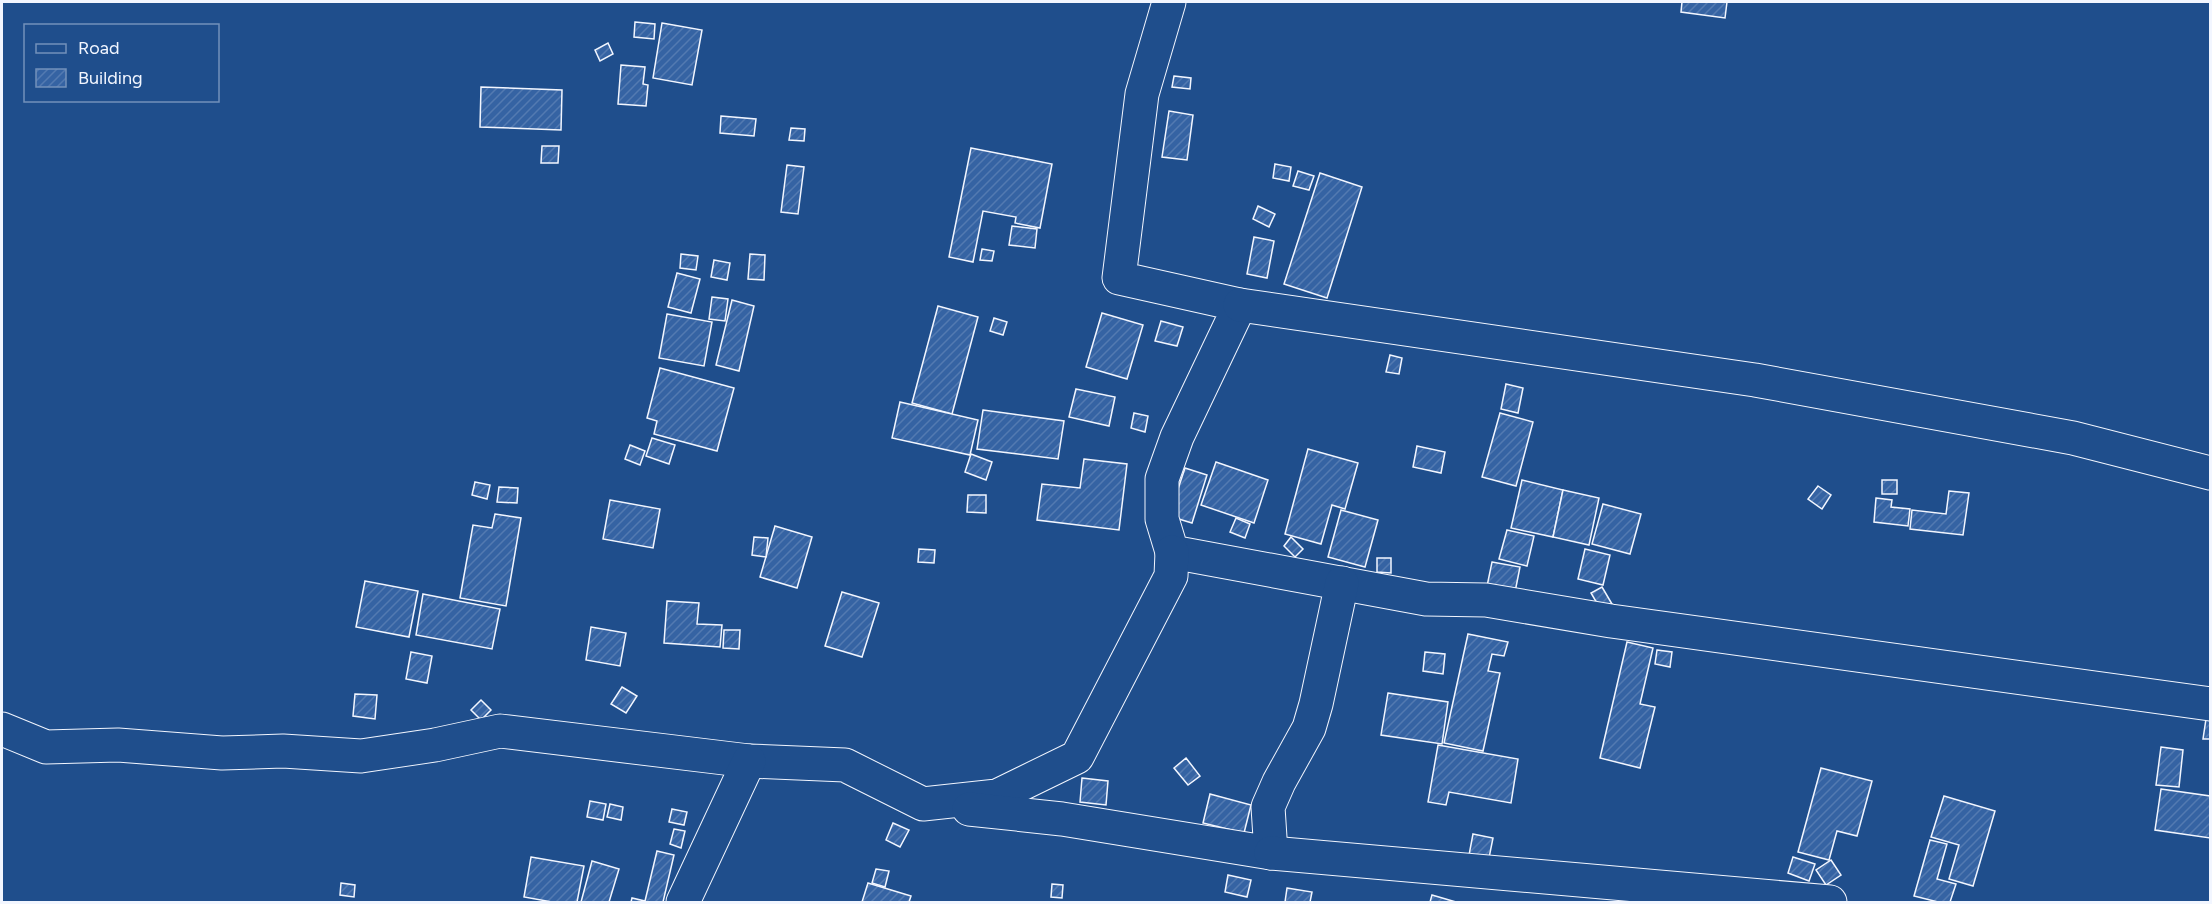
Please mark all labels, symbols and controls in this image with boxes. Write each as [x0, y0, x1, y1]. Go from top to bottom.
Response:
legend [24, 24, 219, 102]
text: Road [78, 37, 119, 59]
text: Building [78, 67, 143, 89]

